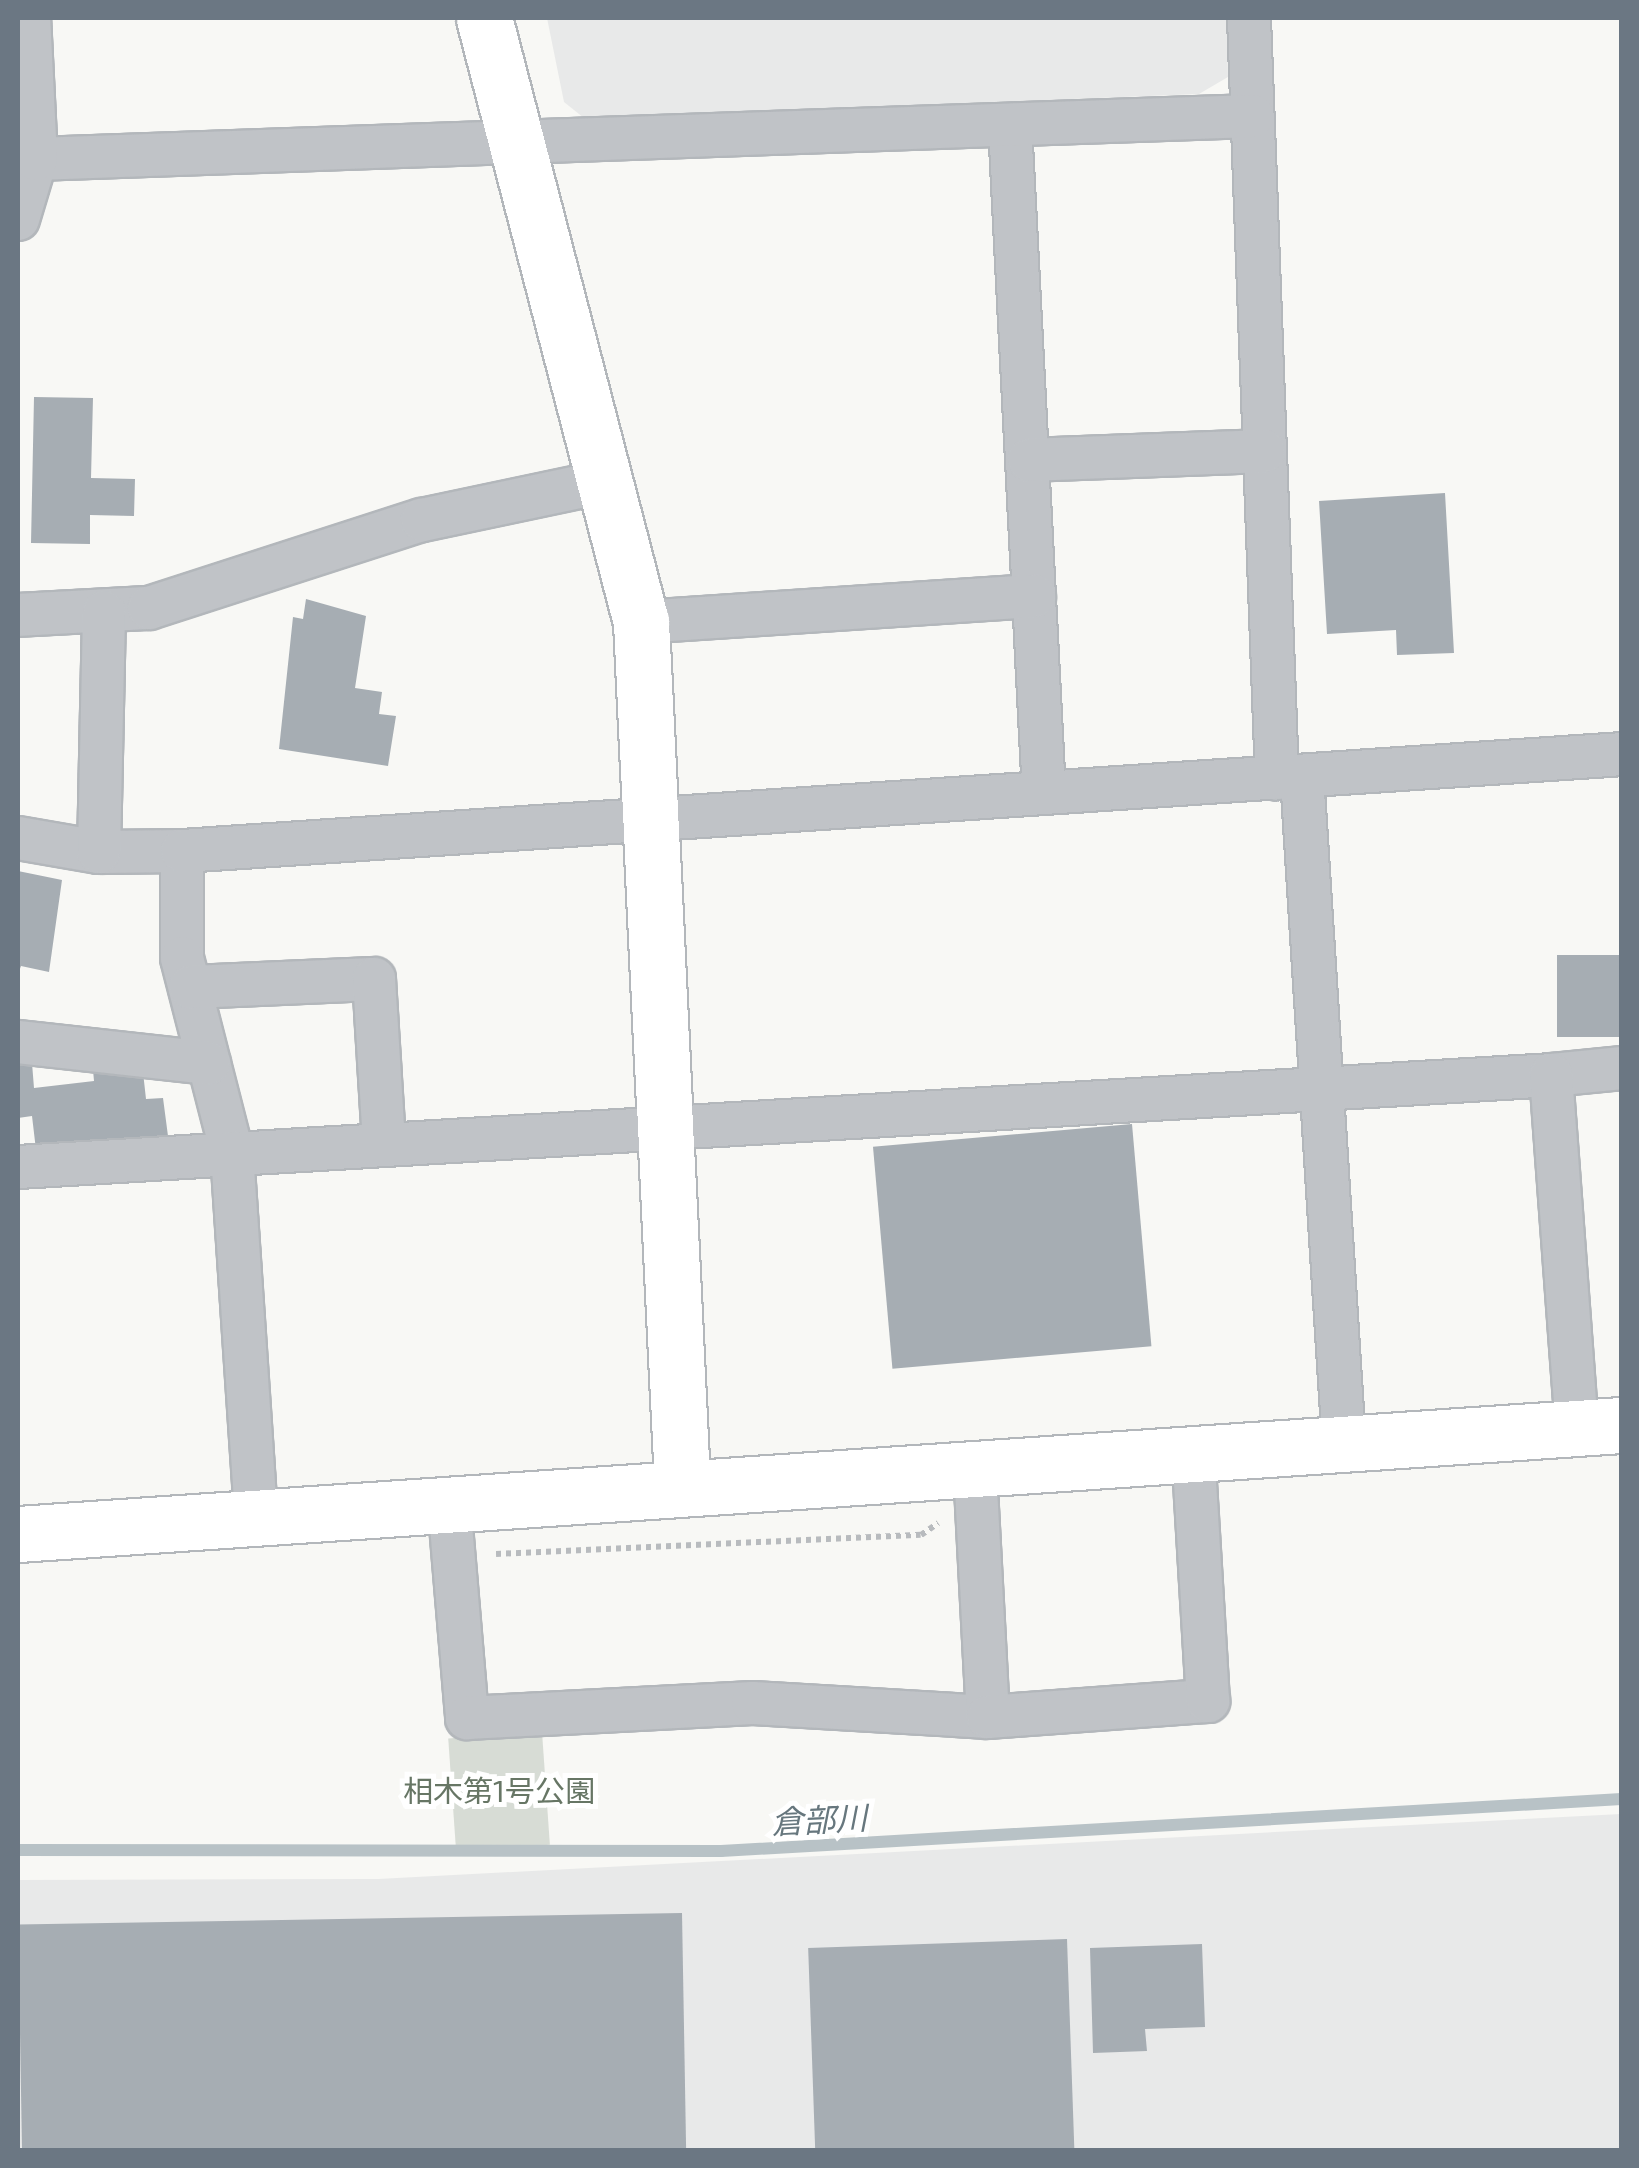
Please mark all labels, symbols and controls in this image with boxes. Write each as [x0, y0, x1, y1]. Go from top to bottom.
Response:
park label: 相木第1号公園 [403, 1772, 595, 1808]
water label: 倉部川 [770, 1797, 868, 1841]

